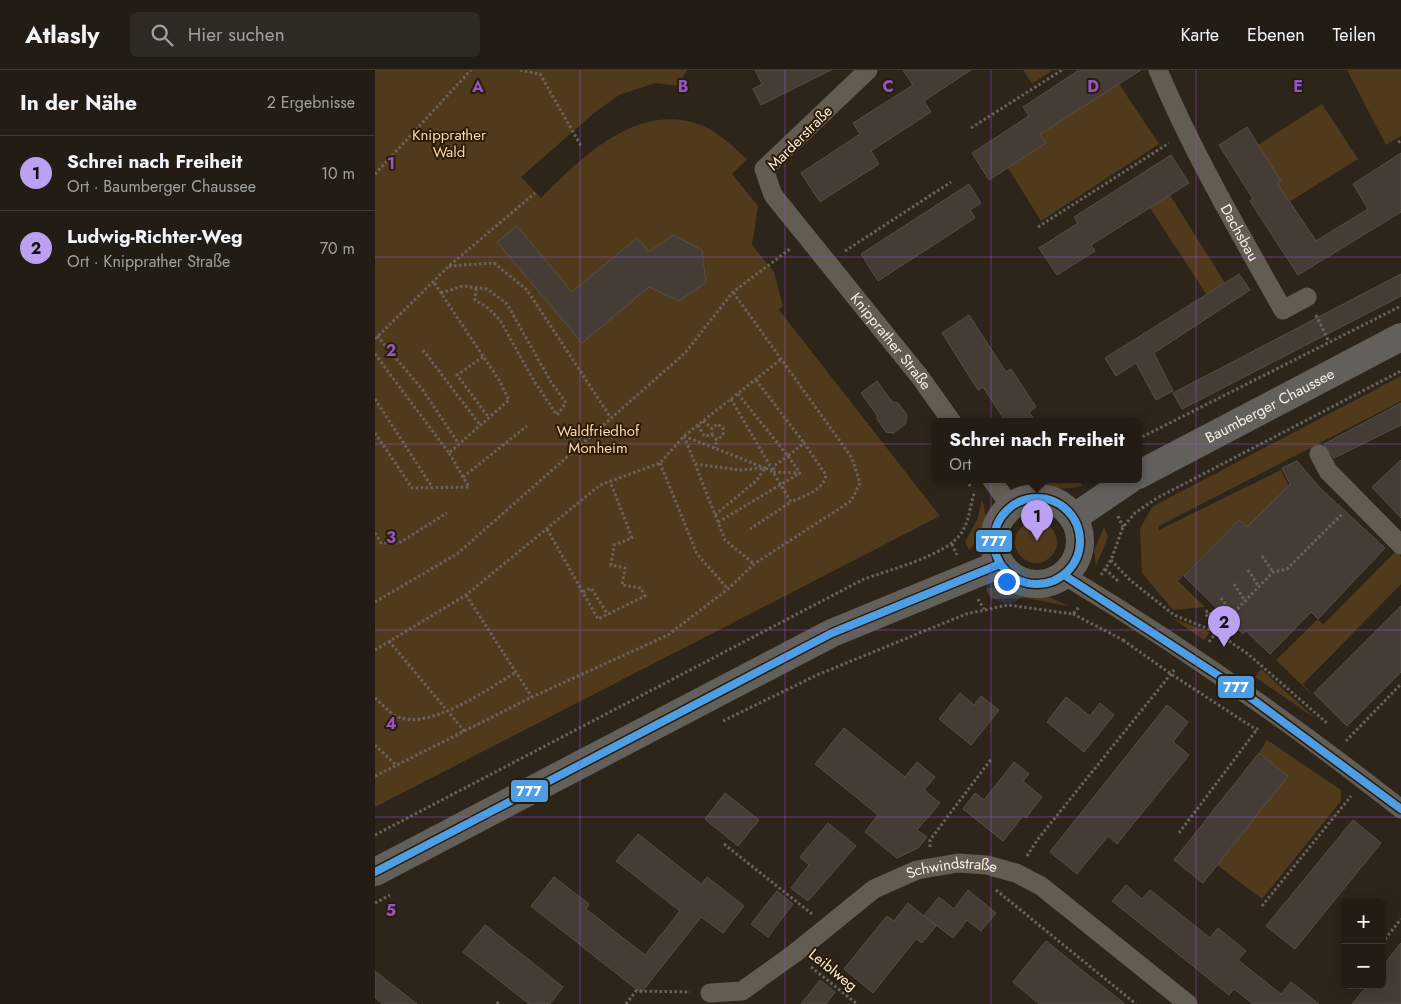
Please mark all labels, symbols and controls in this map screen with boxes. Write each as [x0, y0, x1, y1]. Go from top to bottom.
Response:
search box [130, 12, 480, 57]
text: Atlasly [25, 17, 100, 52]
icon: search [148, 21, 176, 49]
text: Hier suchen [188, 21, 285, 48]
text: Karte [1180, 22, 1219, 48]
text: Ebenen [1247, 22, 1305, 48]
text: Teilen [1333, 22, 1376, 48]
text: A [471, 75, 484, 98]
text: B [678, 75, 688, 98]
text: C [882, 75, 894, 98]
text: D [1087, 75, 1099, 98]
text: E [1293, 75, 1303, 98]
text: In der Nähe [20, 88, 137, 118]
text: 2 Ergebnisse [267, 91, 355, 114]
street label: Marderstraße [762, 100, 838, 176]
park label: Knipprather Wald [412, 124, 487, 163]
text: Schrei nach Freiheit [67, 148, 242, 175]
text: 1 [387, 152, 395, 175]
text: 1 [32, 162, 40, 185]
text: 10 m [321, 162, 355, 185]
text: Ort · Baumberger Chaussee [67, 175, 256, 198]
street label: Dachsbau [1215, 200, 1264, 265]
text: Ludwig-Richter-Weg [67, 223, 243, 250]
text: 2 [31, 237, 41, 260]
text: 70 m [320, 237, 355, 260]
text: Ort · Knipprather Straße [67, 250, 230, 273]
street label: Knipprather Straße [845, 288, 937, 395]
text: 2 [386, 339, 396, 362]
street label: Baumberger Chaussee [1201, 363, 1339, 449]
popup [932, 418, 1142, 483]
park label: Waldfriedhof Monheim [557, 420, 640, 459]
text: Schrei nach Freiheit [949, 426, 1125, 453]
text: Ort [949, 453, 971, 476]
pin: 1 [1021, 500, 1053, 541]
text: 3 [386, 526, 396, 549]
line badge: 777 [975, 529, 1013, 553]
text: 777 [981, 531, 1007, 551]
your location [994, 569, 1020, 595]
pin: 2 [1208, 606, 1240, 647]
line badge: 777 [1217, 675, 1255, 699]
text: 777 [1223, 677, 1249, 697]
text: 4 [385, 712, 397, 735]
line badge: 777 [510, 779, 549, 803]
text: 777 [516, 781, 542, 801]
street label: Schwindstraße [903, 852, 1000, 884]
text: 5 [386, 899, 396, 922]
map controls [1341, 899, 1386, 989]
button: + [1341, 899, 1386, 944]
street label: Leiblweg [804, 944, 862, 996]
button: − [1341, 944, 1386, 989]

